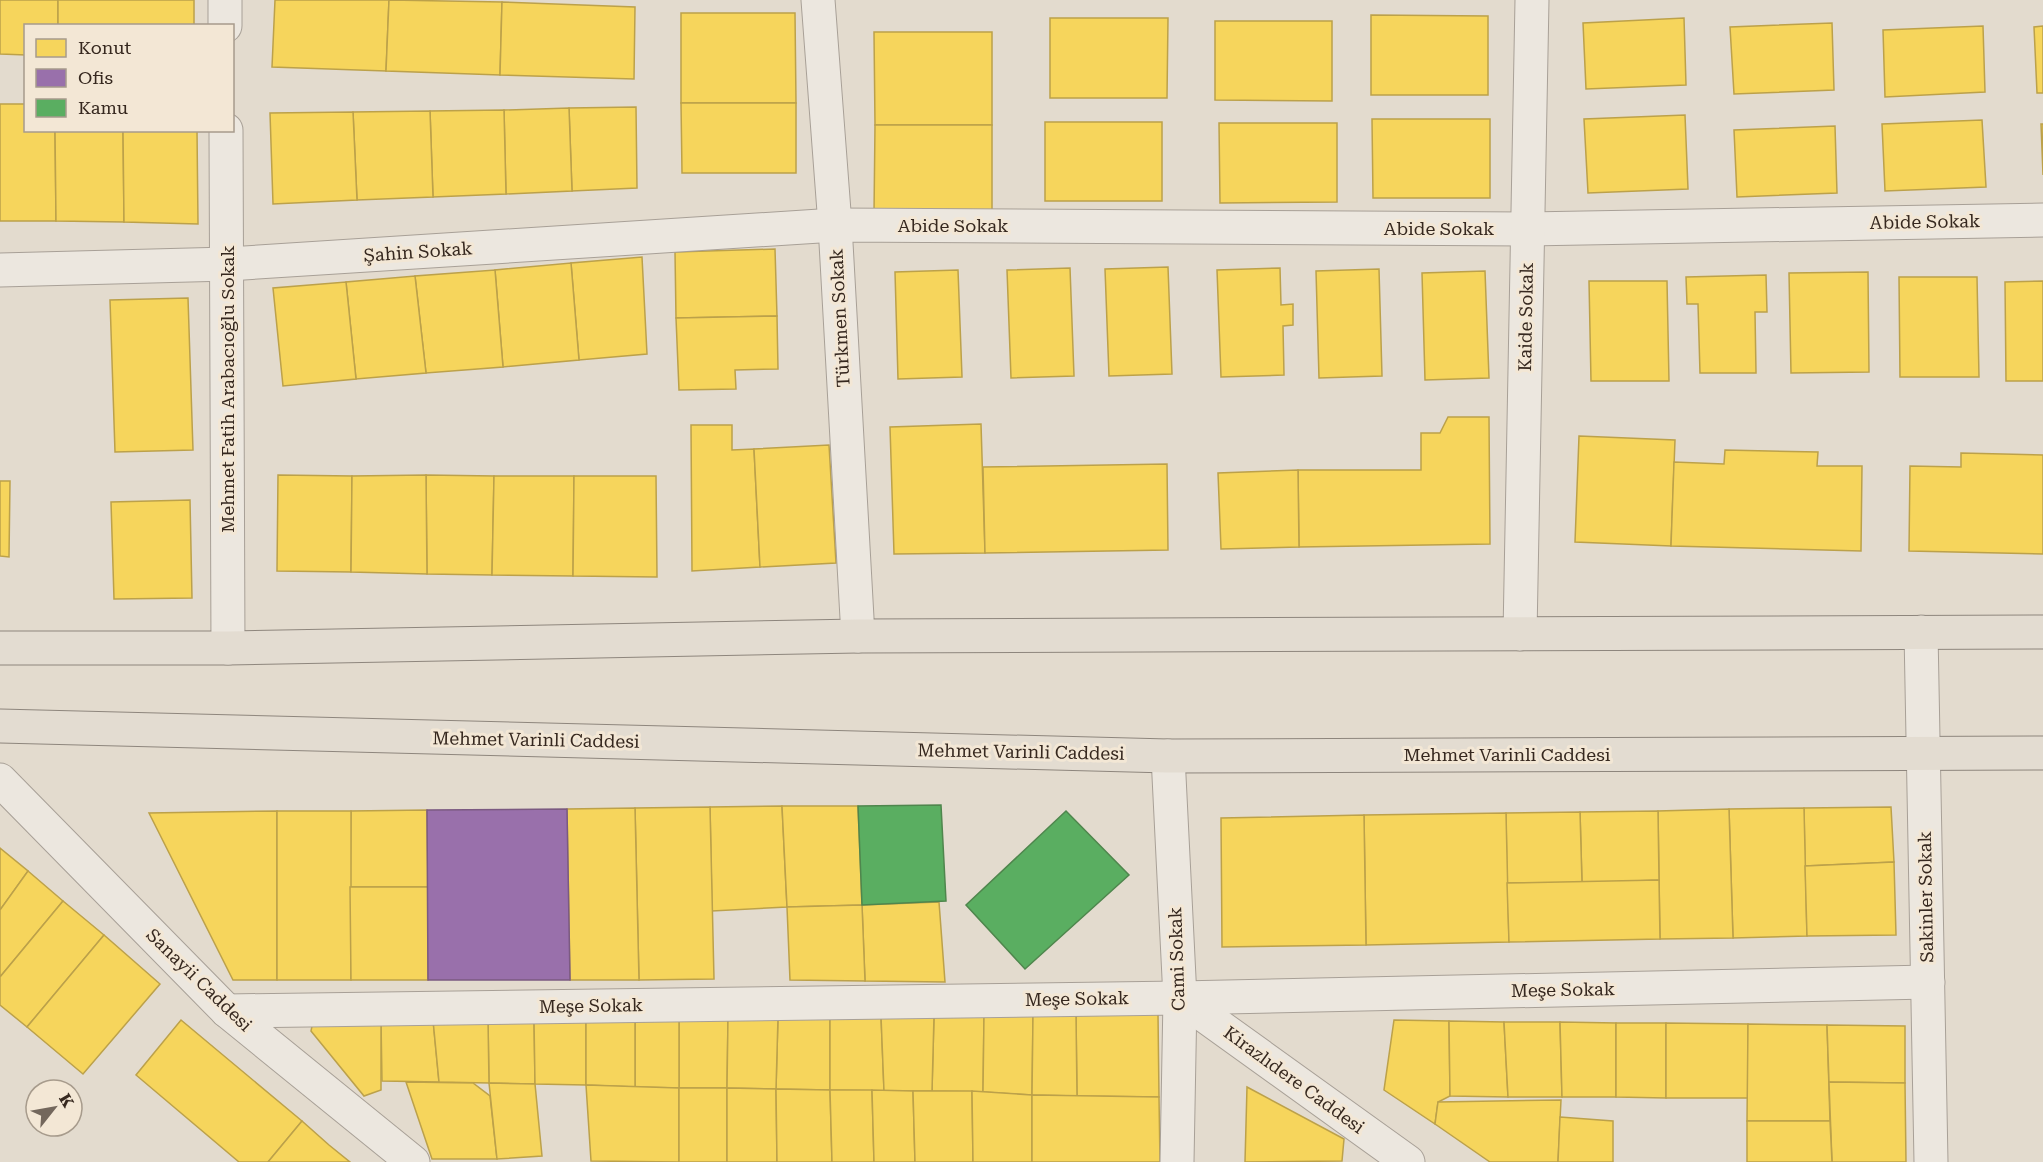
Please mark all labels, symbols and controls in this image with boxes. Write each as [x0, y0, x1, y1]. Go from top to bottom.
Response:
legend [24, 24, 234, 132]
text: Konut [78, 37, 131, 58]
text: Ofis [78, 67, 113, 88]
text: Kamu [78, 97, 128, 118]
street label: Abide Sokak [1869, 210, 1981, 233]
street label: Abide Sokak [898, 215, 1008, 236]
street label: Abide Sokak [1384, 218, 1494, 239]
street label: Şahin Sokak [363, 237, 473, 266]
street label: Mehmet Fatih Arabacıoğlu Sokak [217, 245, 238, 533]
street label: Türkmen Sokak [825, 248, 854, 388]
street label: Kaide Sokak [1514, 262, 1537, 372]
street label: Mehmet Varinli Caddesi [432, 727, 640, 752]
street label: Mehmet Varinli Caddesi [917, 739, 1125, 764]
street label: Mehmet Varinli Caddesi [1403, 744, 1611, 765]
street label: Sakinler Sokak [1914, 831, 1937, 963]
street label: Cami Sokak [1164, 907, 1189, 1011]
street label: Sanayii Caddesi [142, 924, 257, 1035]
street label: Meşe Sokak [1511, 978, 1615, 1001]
street label: Meşe Sokak [1025, 987, 1129, 1010]
street label: Meşe Sokak [539, 994, 643, 1017]
street label: Kirazlıdere Caddesi [1220, 1022, 1369, 1138]
north arrow [24, 1078, 84, 1138]
text: K [55, 1090, 78, 1111]

